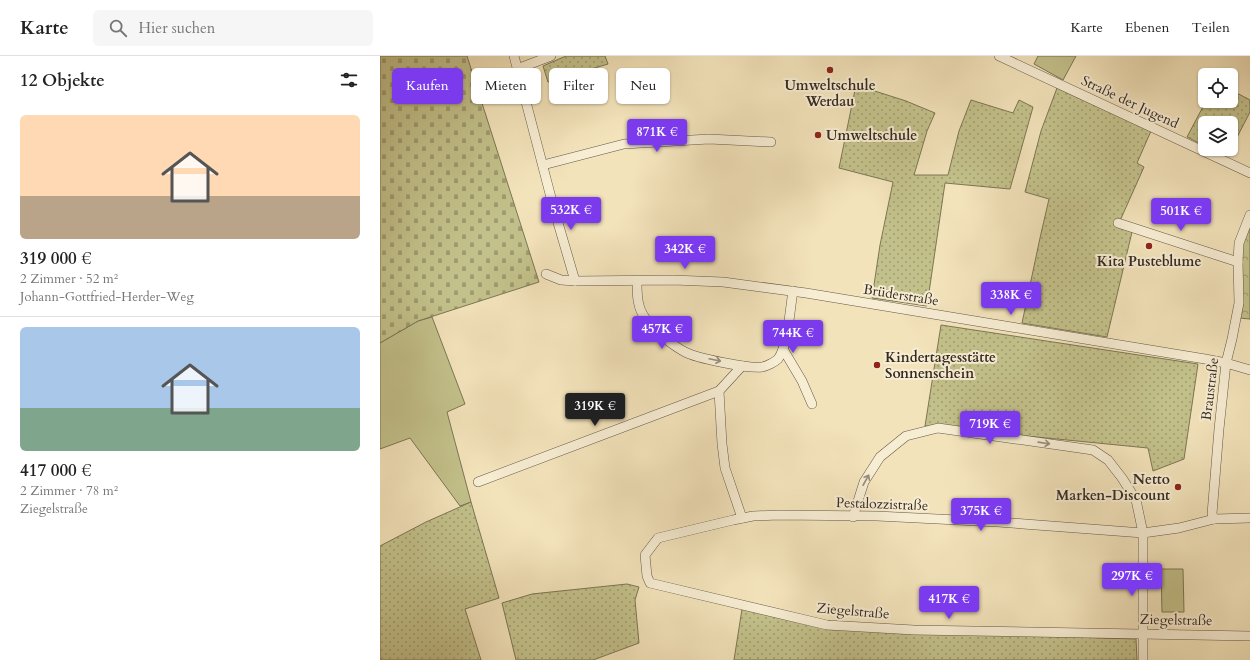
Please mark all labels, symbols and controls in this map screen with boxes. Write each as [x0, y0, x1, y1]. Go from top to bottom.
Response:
search box [93, 10, 373, 46]
text: Karte [20, 15, 69, 41]
icon: search [107, 17, 129, 39]
text: Hier suchen [139, 18, 215, 38]
text: Karte [1070, 18, 1103, 37]
text: Ebenen [1125, 18, 1170, 37]
text: Teilen [1192, 18, 1230, 37]
marker: Umweltschule Werdau [825, 65, 835, 75]
chip: Kaufen [392, 68, 463, 104]
chip: Mieten [471, 68, 541, 104]
chip: Filter [549, 68, 608, 104]
chip: Neu [616, 68, 670, 104]
map controls [1198, 68, 1238, 156]
button: locate [1198, 68, 1238, 108]
text: 12 Objekte [20, 69, 105, 92]
icon: filters [338, 69, 360, 91]
street label: Straße der Jugend [1078, 71, 1182, 133]
place label: Umweltschule Werdau [784, 76, 876, 111]
button: layers [1198, 116, 1238, 156]
pin: 871K € [624, 119, 690, 153]
text: 871K € [636, 123, 678, 141]
place label: Umweltschule [826, 126, 917, 145]
marker: Umweltschule [813, 130, 823, 140]
icon: home [154, 141, 226, 213]
pin: 532K € [538, 197, 604, 231]
pin: 501K € [1148, 198, 1214, 232]
text: 532K € [550, 201, 592, 219]
text: 501K € [1160, 202, 1202, 220]
pin: 342K € [652, 236, 718, 270]
text: 342K € [664, 240, 706, 258]
marker: Kita Pusteblume [1144, 241, 1154, 251]
text: 319 000 € [20, 247, 92, 270]
place label: Kita Pusteblume [1097, 252, 1201, 271]
text: 2 Zimmer · 52 m² [20, 270, 118, 288]
street label: Brüderstraße [862, 280, 940, 310]
pin: 338K € [978, 282, 1044, 316]
text: 338K € [990, 286, 1032, 304]
text: Johann-Gottfried-Herder-Weg [20, 288, 194, 306]
pin: 457K € [629, 316, 695, 350]
text: 457K € [641, 320, 683, 338]
pin: 744K € [760, 320, 826, 354]
text: 744K € [772, 324, 814, 342]
place label: Kindertagesstätte Sonnenschein [885, 348, 996, 383]
icon: home [154, 353, 226, 425]
street label: Braustraße [1197, 356, 1223, 422]
one-way arrow [708, 357, 721, 365]
marker: Kindertagesstätte Sonnenschein [872, 360, 882, 370]
pin: 319K € [562, 393, 628, 427]
text: 319K € [574, 397, 616, 415]
pin: 719K € [957, 411, 1023, 445]
text: 719K € [969, 415, 1011, 433]
one-way arrow [1037, 439, 1050, 447]
text: 417 000 € [20, 459, 92, 482]
place label: Netto Marken-Discount [1056, 470, 1170, 505]
one-way arrow [862, 474, 870, 486]
text: 2 Zimmer · 78 m² [20, 482, 118, 500]
marker: Netto Marken-Discount [1173, 482, 1183, 492]
street label: Pestalozzistraße [836, 493, 928, 515]
pin: 375K € [948, 498, 1014, 532]
text: Ziegelstraße [20, 500, 88, 518]
text: 375K € [960, 502, 1002, 520]
pin: 297K € [1099, 563, 1165, 597]
text: 297K € [1111, 567, 1153, 585]
pin: 417K € [916, 586, 982, 620]
text: 417K € [928, 590, 970, 608]
street label: Ziegelstraße [816, 598, 890, 624]
street label: Ziegelstraße [1139, 610, 1213, 630]

